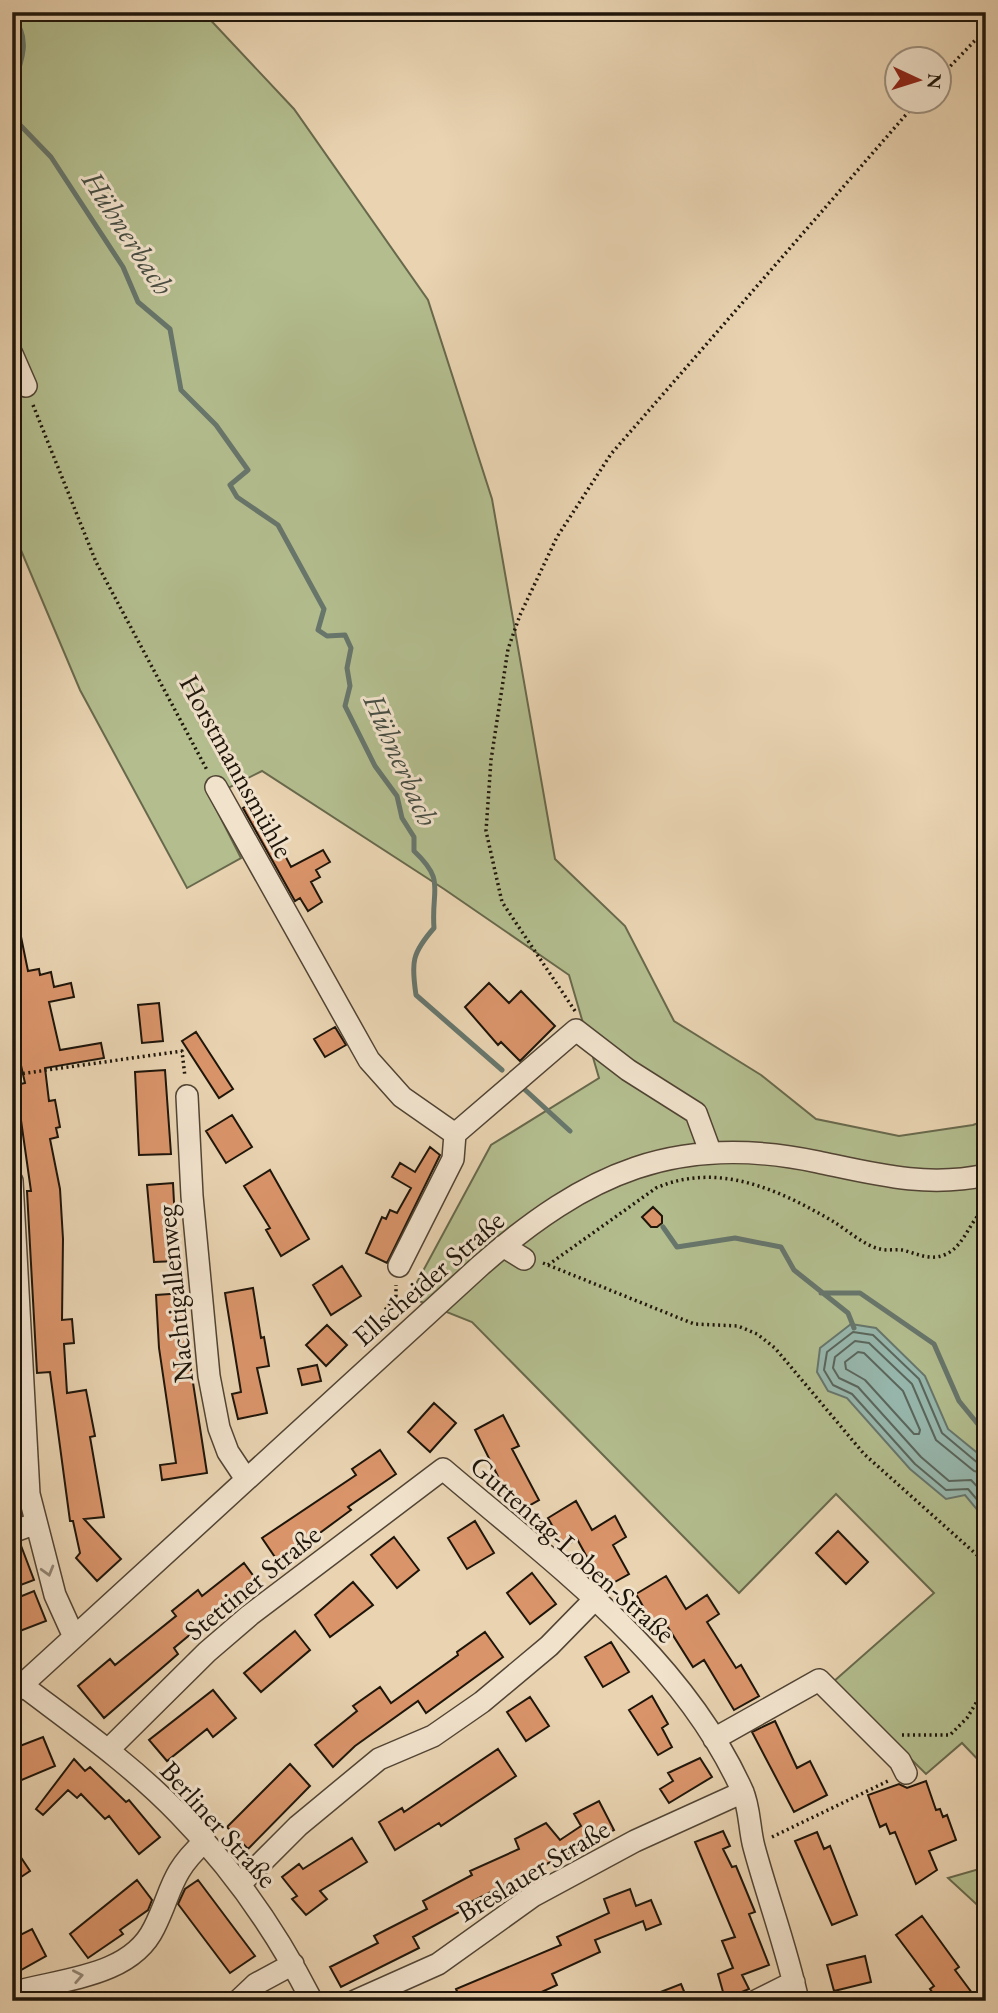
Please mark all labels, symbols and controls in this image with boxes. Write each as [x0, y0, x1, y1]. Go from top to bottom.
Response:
north arrow [883, 46, 953, 116]
text: N [921, 73, 947, 90]
water label: Hühnerbach [73, 162, 183, 303]
street label: Horstmannsmühle [172, 668, 302, 864]
water label: Hühnerbach [355, 687, 448, 832]
street label: Ellscheider Straße [345, 1202, 511, 1354]
street label: Nachtigallenweg [147, 1203, 201, 1384]
street label: Guttentag-Loben-Straße [463, 1447, 683, 1651]
street label: Stettiner Straße [176, 1516, 328, 1648]
one-way arrow [39, 1565, 54, 1577]
street label: Berliner Straße [153, 1753, 285, 1895]
street label: Breslauer Straße [450, 1810, 616, 1930]
one-way arrow [72, 1970, 84, 1985]

